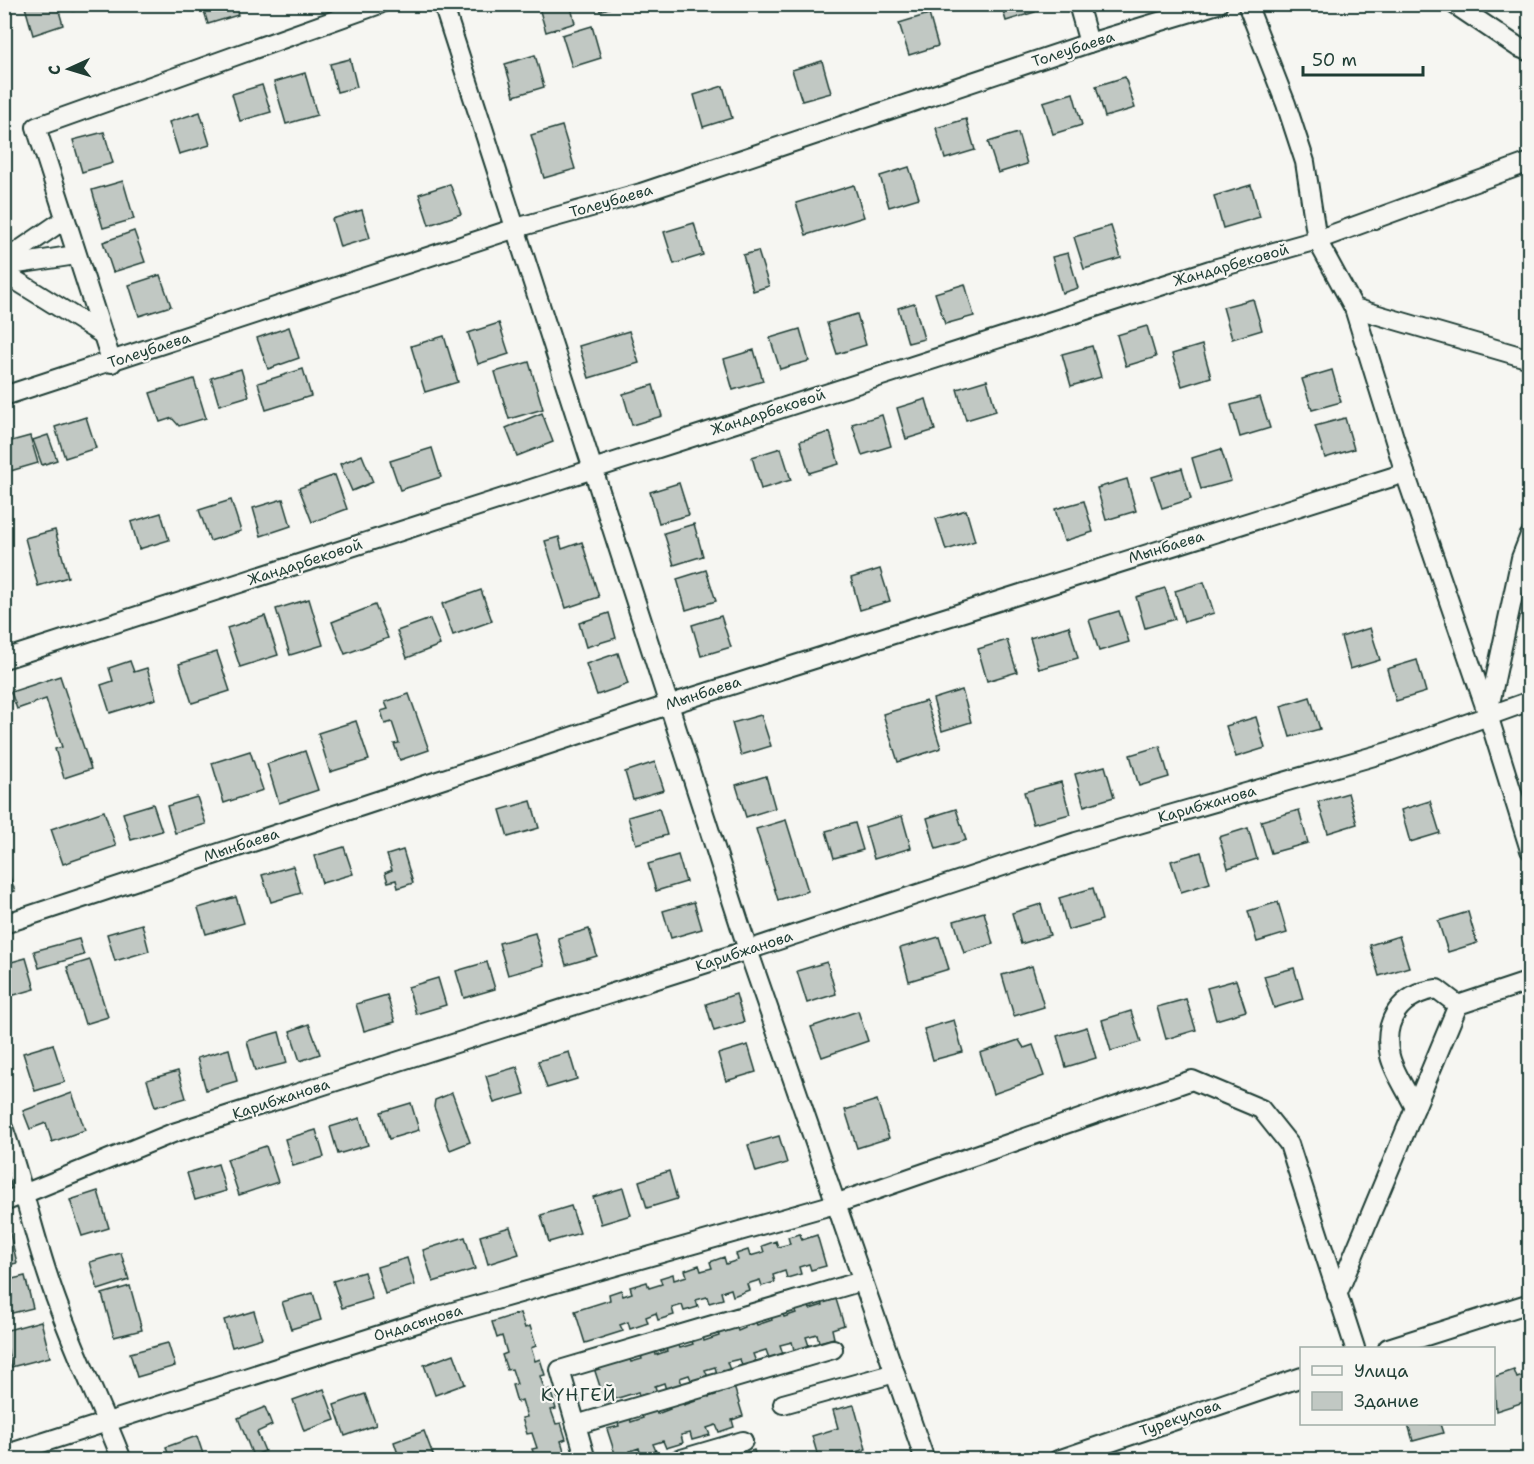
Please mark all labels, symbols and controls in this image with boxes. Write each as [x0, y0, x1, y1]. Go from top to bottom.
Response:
street label: Толеубаева [1029, 26, 1117, 72]
north arrow [39, 39, 99, 99]
scale bar [1303, 39, 1423, 77]
text: 50 m [1312, 48, 1357, 72]
text: С [44, 64, 65, 76]
street label: Толеубаева [567, 179, 656, 222]
street label: Жандарбековой [1171, 239, 1291, 291]
street label: Толеубаева [105, 327, 193, 373]
street label: Жандарбековой [708, 384, 828, 440]
street label: Мынбаева [1125, 526, 1207, 568]
street label: Жандарбековой [245, 534, 365, 590]
street label: Мынбаева [663, 671, 744, 715]
street label: Карибжанова [1156, 780, 1259, 828]
street label: Мынбаева [201, 823, 282, 867]
street label: Карибжанова [693, 926, 796, 976]
street label: Карибжанова [230, 1074, 333, 1124]
street label: Ондасынова [371, 1300, 465, 1346]
legend [1300, 1347, 1495, 1425]
text: Улица [1354, 1359, 1408, 1383]
district label: КҮНГЕЙ [541, 1383, 617, 1407]
text: Здание [1354, 1389, 1419, 1413]
street label: Турекулова [1137, 1395, 1224, 1441]

